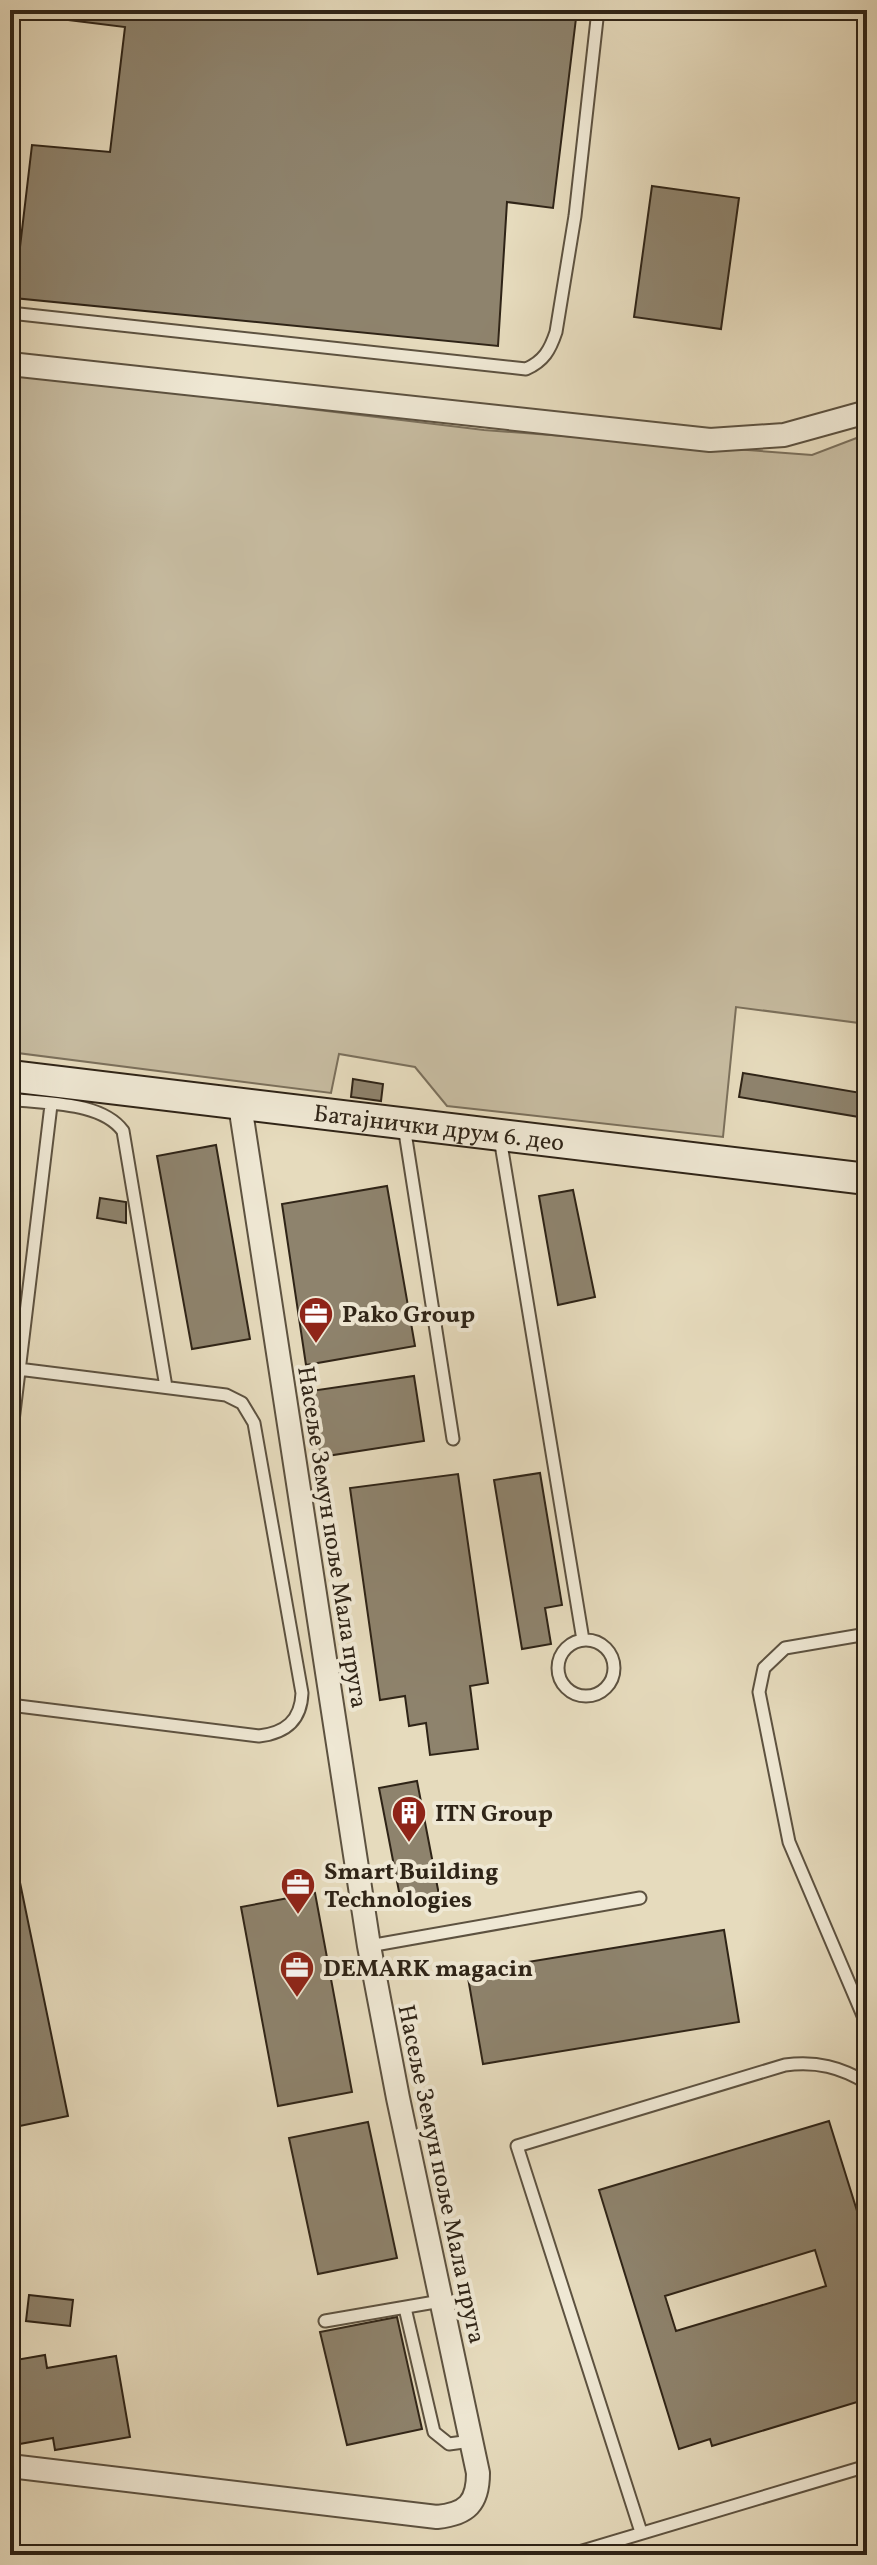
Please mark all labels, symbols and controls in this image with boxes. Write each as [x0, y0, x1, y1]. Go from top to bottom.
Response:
street label: Батајнички друм 6. део [311, 1098, 566, 1161]
office icon: Pako Group [297, 1295, 335, 1345]
place label: Pako Group [342, 1299, 475, 1333]
street label: Насеље Земун поље Мала пруга [287, 1364, 375, 1711]
building icon: ITN Group [390, 1794, 428, 1844]
place label: ITN Group [435, 1798, 553, 1832]
place label: Smart Building Technologies [324, 1856, 498, 1918]
office icon: Smart Building Technologies [279, 1866, 317, 1916]
office icon: DEMARK magacin [278, 1949, 316, 1999]
place label: DEMARK magacin [323, 1953, 533, 1987]
street label: Насеље Земун поље Мала пруга [387, 2002, 493, 2347]

